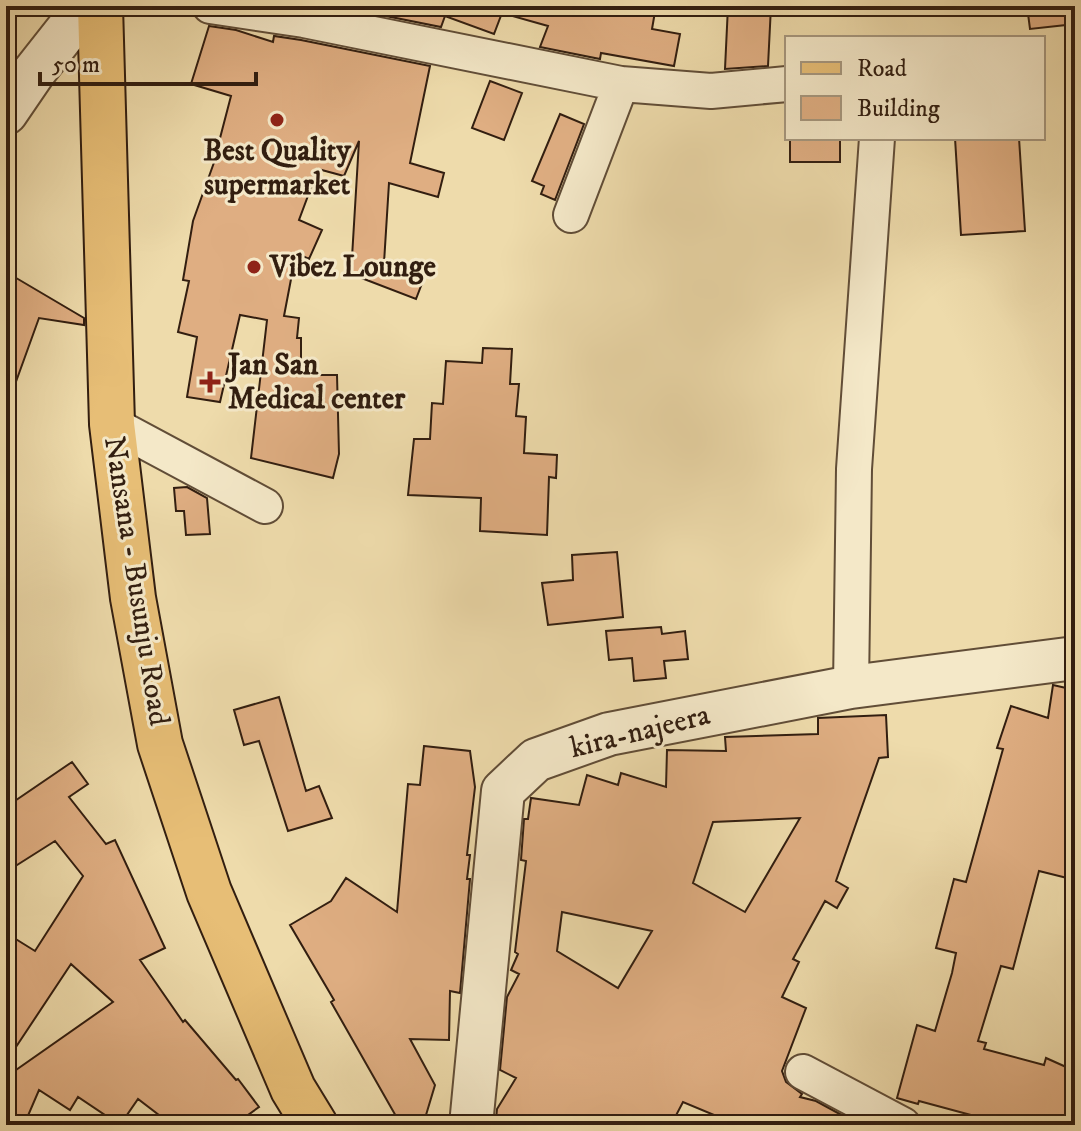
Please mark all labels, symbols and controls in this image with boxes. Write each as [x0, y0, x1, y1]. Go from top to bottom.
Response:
scale bar [40, 36, 256, 86]
legend [785, 36, 1045, 140]
text: 50 m [52, 50, 100, 80]
text: Road [857, 54, 907, 84]
text: Building [857, 94, 940, 124]
marker: Best Quality supermarket [268, 111, 286, 129]
place label: Best Quality supermarket [203, 133, 351, 204]
place label: Vibez Lounge [269, 249, 436, 286]
marker: Vibez Lounge [245, 258, 263, 276]
place label: Jan San Medical center [225, 347, 406, 418]
marker: Jan San Medical center [199, 371, 221, 393]
street label: Nansana - Busunju Road [95, 434, 177, 728]
street label: kira-najeera [566, 697, 714, 767]

